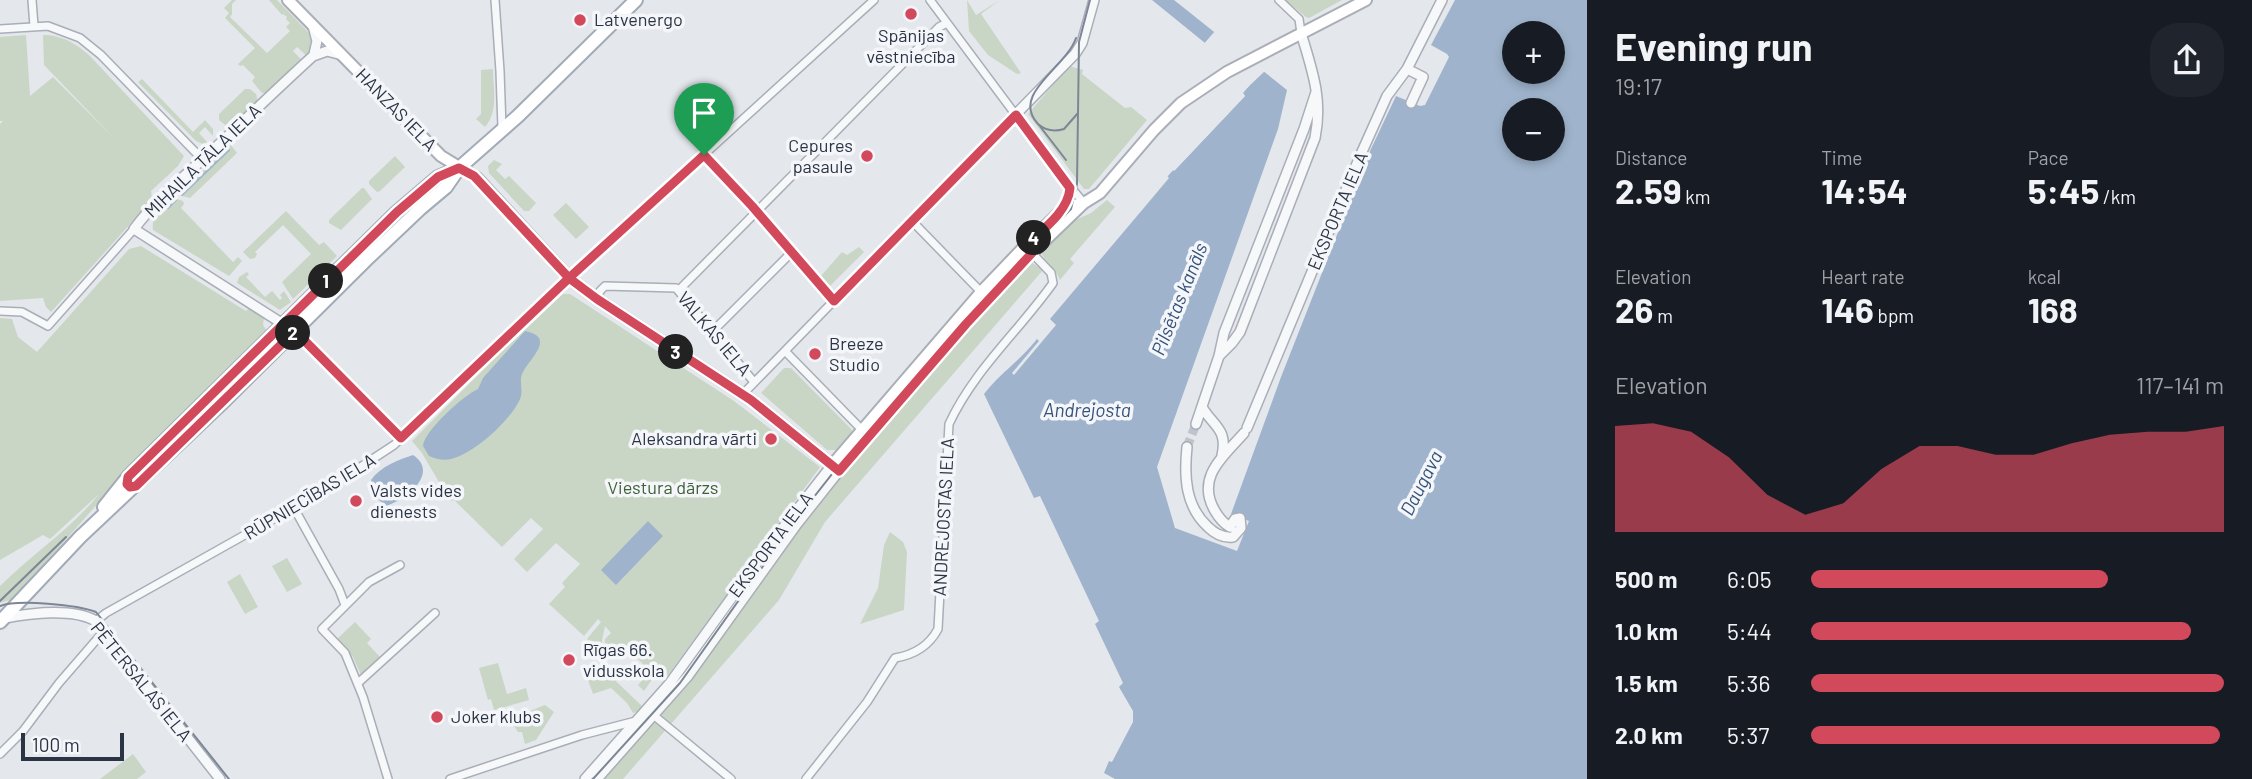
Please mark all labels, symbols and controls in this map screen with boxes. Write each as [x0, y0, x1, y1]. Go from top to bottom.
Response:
marker: Spānijas vēstniecība [903, 6, 919, 22]
place label: Latvenergo [594, 8, 683, 30]
marker: Latvenergo [572, 12, 588, 28]
map controls [1502, 21, 1565, 161]
button: + [1502, 21, 1565, 84]
text: Evening run [1615, 23, 1813, 69]
button: share [2150, 23, 2224, 97]
place label: Spānijas vēstniecība [867, 24, 955, 67]
street label: HANZAS IELA [352, 63, 442, 155]
text: 19:17 [1615, 72, 1662, 100]
pin [674, 83, 734, 155]
icon: arrive [685, 94, 723, 132]
button: − [1502, 98, 1565, 161]
street label: MIHAILA TĀLA IELA [139, 99, 265, 222]
place label: Cepures pasaule [788, 134, 853, 177]
text: Distance [1615, 146, 1687, 169]
text: Time [1821, 146, 1862, 169]
text: Pace [2028, 146, 2069, 169]
marker: Cepures pasaule [859, 148, 875, 164]
street label: EKSPORTA IELA [1302, 148, 1372, 273]
text: 2.59 [1615, 169, 1682, 211]
text: 14:54 [1821, 169, 1908, 211]
text: 5:45 [2028, 169, 2099, 211]
text: km [1682, 185, 1711, 208]
text: /km [2099, 185, 2136, 208]
pin: 4 [1016, 220, 1052, 256]
text: 4 [1028, 226, 1039, 249]
water label: Pilsētas kanāls [1146, 239, 1212, 358]
pin: 1 [308, 264, 344, 298]
text: Elevation [1615, 265, 1692, 288]
text: Heart rate [1821, 265, 1905, 288]
text: kcal [2028, 265, 2061, 288]
text: 1 [322, 269, 329, 292]
street label: VALKAS IELA [673, 287, 756, 380]
text: 26 [1615, 288, 1653, 330]
text: 146 [1821, 288, 1874, 330]
text: 168 [2028, 288, 2078, 330]
text: m [1653, 304, 1673, 327]
text: bpm [1874, 304, 1914, 327]
pin: 2 [276, 316, 310, 350]
text: 2 [287, 321, 298, 344]
place label: Breeze Studio [829, 332, 884, 375]
pin: 3 [658, 334, 694, 370]
text: 3 [670, 340, 681, 363]
marker: Breeze Studio [807, 346, 823, 362]
text: Elevation [1615, 371, 1708, 399]
text: 117–141 m [2136, 371, 2224, 399]
water label: Andrejosta [1043, 398, 1131, 421]
place label: Aleksandra vārti [631, 427, 757, 449]
marker: Aleksandra vārti [763, 431, 779, 447]
street label: ANDREJOSTAS IELA [928, 437, 958, 597]
water label: Daugava [1395, 447, 1447, 519]
street label: RŪPNIECĪBAS IELA [240, 448, 379, 544]
park label: Viestura dārzs [607, 476, 719, 498]
place label: Valsts vides dienests [370, 479, 462, 522]
street label: EKSPORTA IELA [723, 487, 817, 601]
marker: Valsts vides dienests [348, 493, 364, 509]
text: 500 m [1615, 565, 1677, 593]
text: 6:05 [1727, 565, 1771, 593]
street label: PĒTERSALAS IELA [87, 617, 197, 746]
text: 1.0 km [1615, 617, 1678, 645]
text: 5:44 [1727, 617, 1772, 645]
place label: Rīgas 66. vidusskola [583, 638, 665, 681]
marker: Rīgas 66. vidusskola [561, 652, 577, 668]
text: 1.5 km [1615, 669, 1678, 697]
text: 5:36 [1727, 669, 1770, 697]
place label: Joker klubs [451, 705, 541, 727]
marker: Joker klubs [429, 709, 445, 725]
text: 2.0 km [1615, 721, 1683, 749]
text: 5:37 [1727, 721, 1769, 749]
scale bar [21, 730, 124, 762]
text: 100 m [32, 733, 80, 756]

